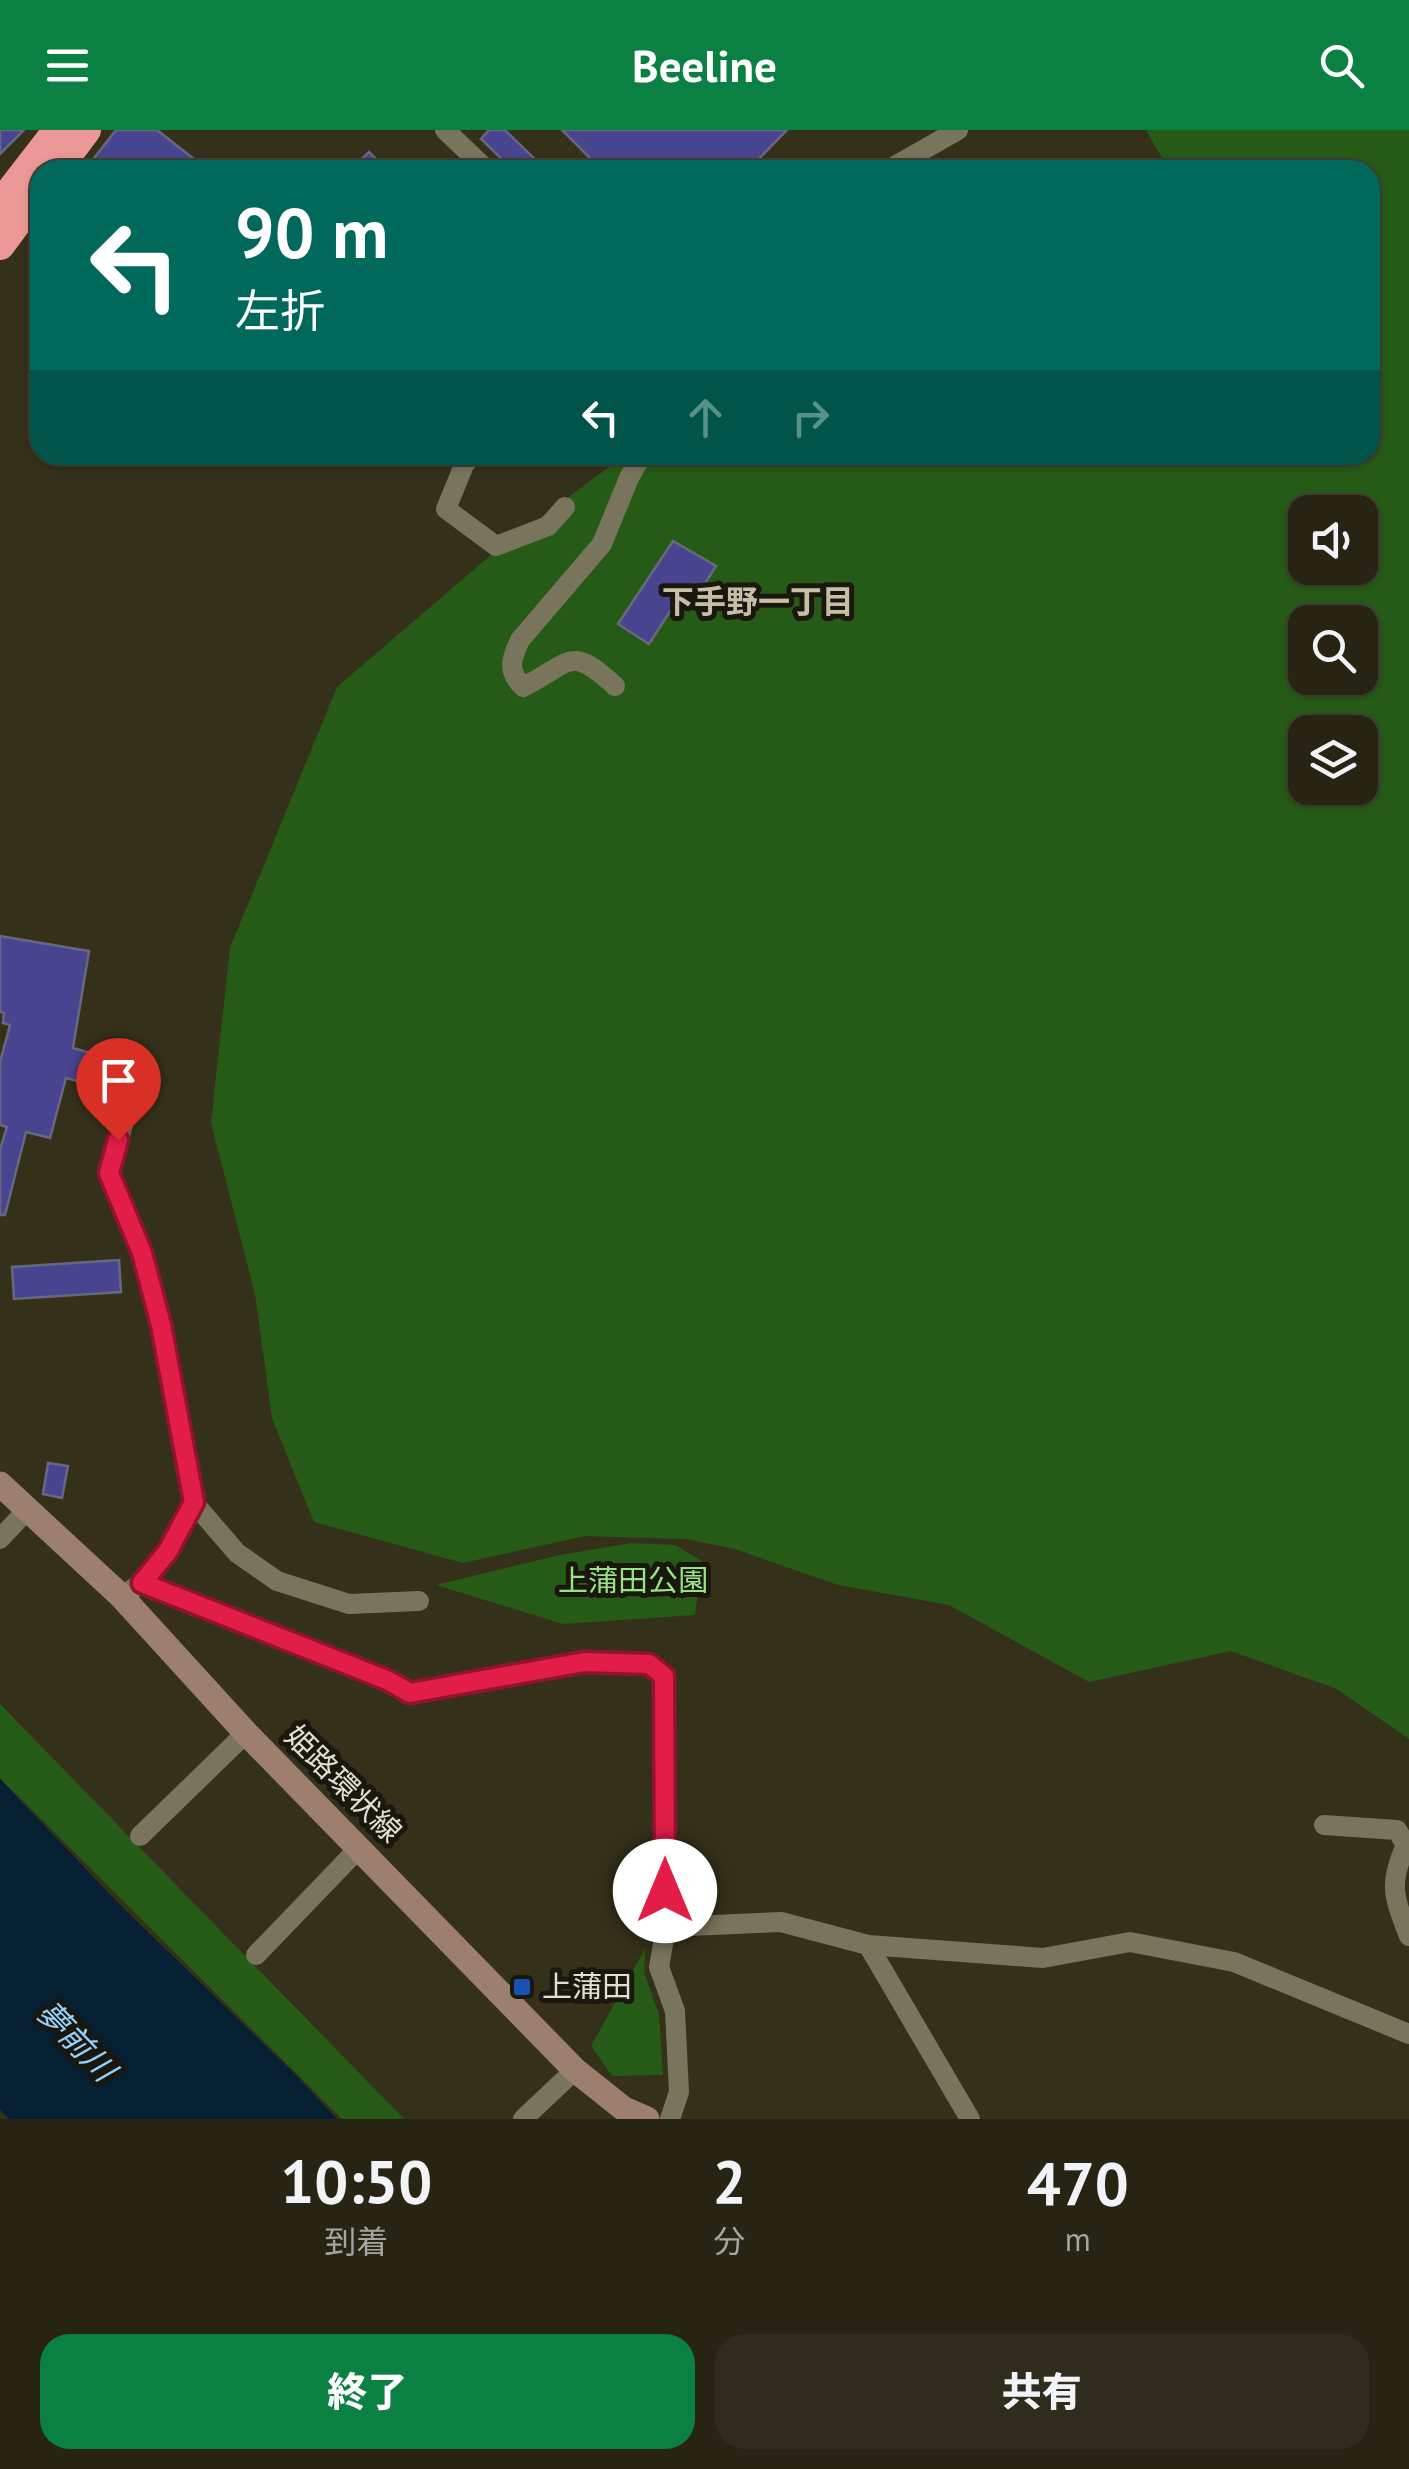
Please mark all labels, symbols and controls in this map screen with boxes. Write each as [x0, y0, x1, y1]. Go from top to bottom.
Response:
text: Beeline [632, 36, 777, 94]
icon: menu [40, 38, 95, 93]
icon: search [1314, 38, 1369, 93]
text: 90 m [235, 187, 388, 277]
icon: left [70, 200, 200, 330]
text: 左折 [235, 281, 325, 339]
icon: left [573, 390, 628, 445]
icon: ahead [678, 390, 733, 445]
icon: right [783, 390, 838, 445]
map controls [1288, 495, 1378, 805]
button: sound [1288, 495, 1378, 585]
district label: 下手野一丁目 [662, 580, 854, 622]
button: search [1288, 605, 1378, 695]
button: layers [1288, 715, 1378, 805]
pin [76, 1038, 161, 1141]
icon: arrive [91, 1053, 146, 1108]
park label: 上蒲田公園 [558, 1560, 708, 1599]
street label: 姫路環状線 [277, 1716, 411, 1850]
position arrow [613, 1839, 717, 1943]
place label: 上蒲田 [542, 1966, 632, 2005]
marker: 上蒲田 [511, 1976, 533, 1998]
water label: 夢前川 [28, 1991, 127, 2092]
text: 10:50 [280, 2142, 432, 2220]
text: 2 [713, 2142, 747, 2220]
text: 470 [1027, 2144, 1129, 2222]
text: m [1065, 2218, 1091, 2260]
text: 到着 [324, 2220, 388, 2262]
text: 分 [714, 2220, 746, 2262]
button: 終了 [40, 2334, 695, 2449]
button: 共有 [715, 2334, 1369, 2449]

